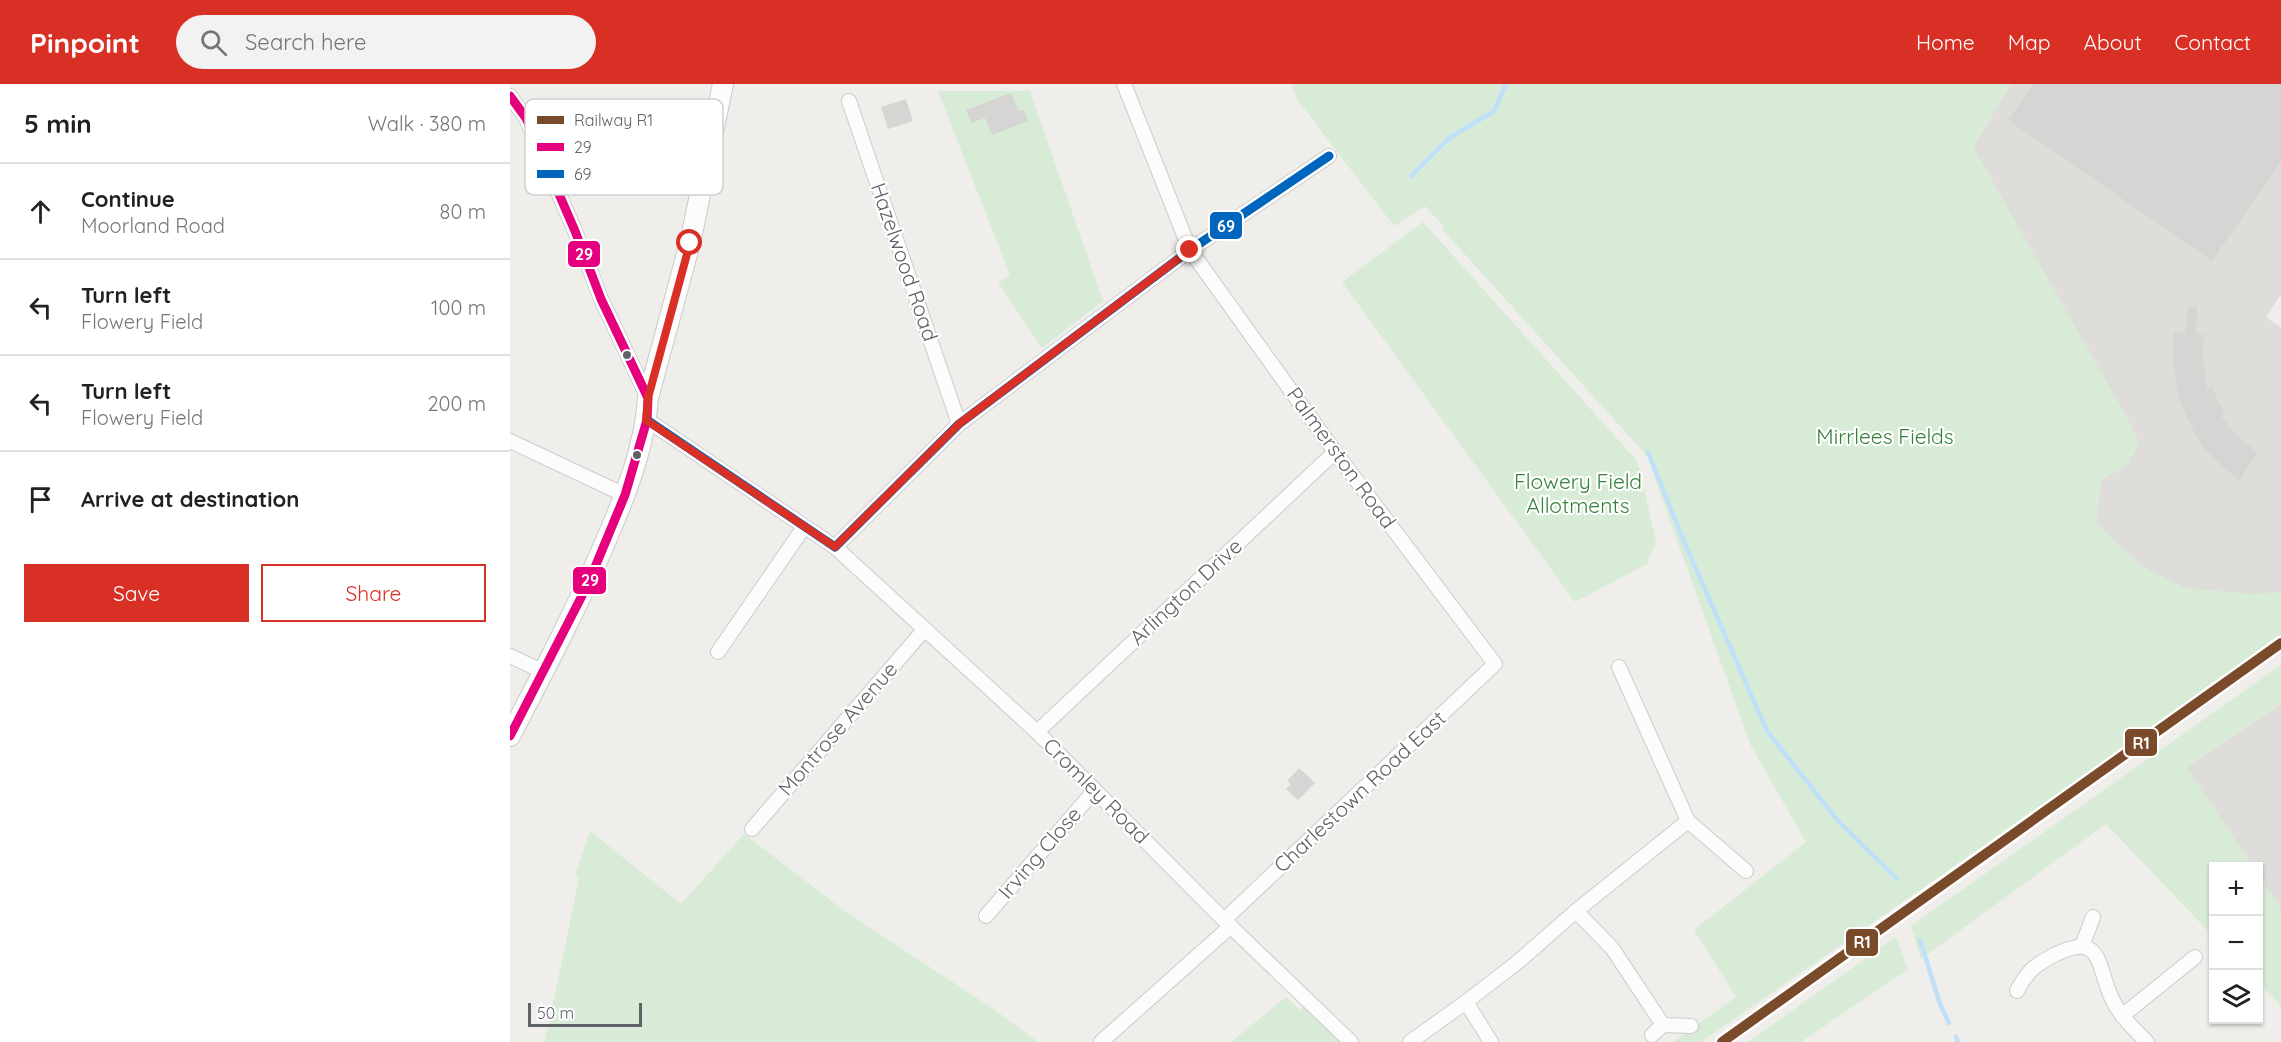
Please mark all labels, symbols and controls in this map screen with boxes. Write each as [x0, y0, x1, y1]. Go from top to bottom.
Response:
search box [176, 15, 596, 69]
text: Pinpoint [30, 25, 140, 60]
icon: search [197, 26, 230, 59]
text: Search here [245, 28, 366, 56]
text: Home [1916, 29, 1975, 55]
text: Map [2008, 29, 2051, 55]
text: About [2084, 29, 2142, 55]
text: Contact [2175, 29, 2251, 55]
legend [525, 99, 723, 195]
text: 5 min [24, 107, 92, 140]
text: Railway R1 [574, 110, 653, 130]
text: Walk · 380 m [368, 111, 486, 136]
text: 29 [574, 137, 592, 157]
text: 69 [574, 164, 592, 184]
street label: Hazelwood Road [866, 179, 944, 344]
text: Continue [81, 185, 175, 213]
icon: ahead [24, 195, 57, 228]
text: 80 m [440, 199, 486, 224]
line badge: 69 [1209, 211, 1243, 240]
text: Moorland Road [81, 213, 225, 238]
text: 69 [1217, 216, 1235, 236]
route start [676, 229, 702, 255]
route end [1176, 236, 1202, 262]
line badge: 29 [567, 240, 601, 268]
text: 29 [575, 244, 593, 264]
text: Turn left [81, 281, 171, 309]
icon: left [24, 291, 57, 324]
text: 100 m [431, 295, 486, 320]
text: Flowery Field [81, 309, 203, 334]
unlabelled marker [621, 349, 633, 361]
text: Turn left [81, 377, 171, 405]
street label: Palmerston Road [1282, 382, 1402, 533]
icon: left [24, 387, 57, 420]
text: 200 m [427, 391, 486, 416]
text: Flowery Field [81, 405, 203, 430]
park label: Mirrlees Fields [1816, 423, 1954, 449]
unlabelled marker [631, 449, 643, 461]
park label: Flowery Field Allotments [1514, 468, 1642, 518]
icon: arrive [24, 483, 57, 516]
text: Arrive at destination [81, 485, 299, 513]
street label: Arlington Drive [1124, 533, 1247, 650]
button: Save [24, 564, 249, 622]
button: Share [261, 564, 486, 622]
line badge: 29 [572, 566, 607, 595]
text: 29 [581, 570, 599, 590]
street label: Montrose Avenue [772, 656, 902, 801]
street label: Charlestown Road East [1268, 705, 1451, 878]
line badge: R1 [2124, 728, 2158, 757]
street label: Cromley Road [1038, 732, 1155, 849]
text: R1 [2132, 733, 2150, 753]
street label: Irving Close [992, 801, 1086, 904]
map controls [2209, 862, 2263, 1024]
button: + [2209, 862, 2263, 916]
button: − [2209, 916, 2263, 970]
line badge: R1 [1845, 928, 1879, 957]
text: R1 [1853, 932, 1871, 952]
button: layers [2209, 970, 2263, 1024]
scale bar [528, 1000, 642, 1028]
text: 50 m [537, 1003, 574, 1023]

